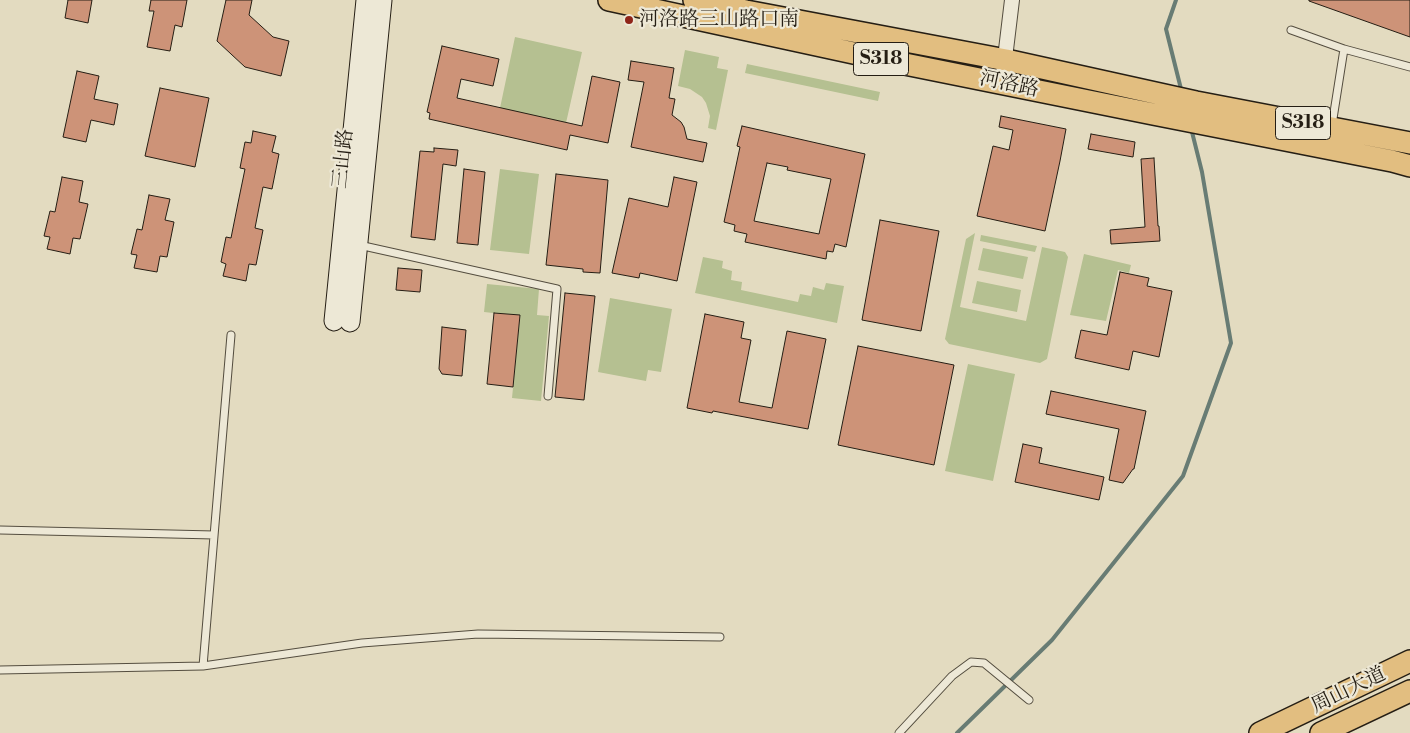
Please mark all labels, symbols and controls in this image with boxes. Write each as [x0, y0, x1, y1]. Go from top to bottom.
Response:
place label: 河洛路三山路口南 [639, 8, 799, 32]
marker: 河洛路三山路口南 [623, 14, 635, 26]
road number: S318 [854, 42, 908, 76]
street label: 河洛路 [977, 67, 1041, 103]
road number: S318 [1276, 106, 1330, 140]
street label: 三山路 [329, 128, 359, 190]
street label: 周山大道 [1308, 663, 1390, 719]

